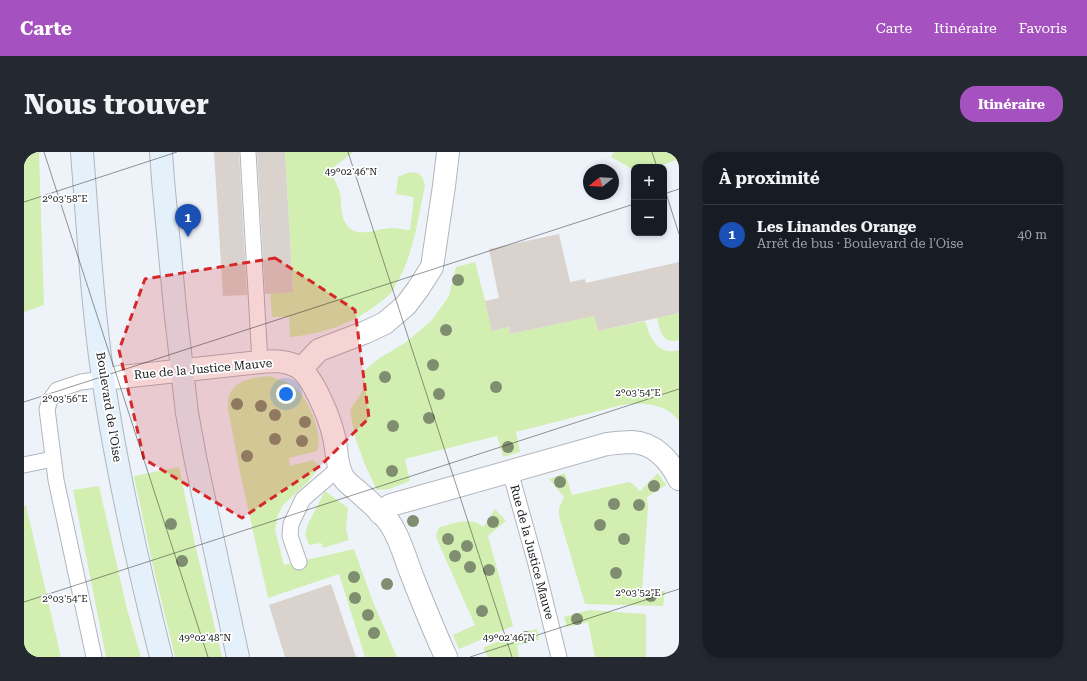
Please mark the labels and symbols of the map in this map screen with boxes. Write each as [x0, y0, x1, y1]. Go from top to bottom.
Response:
north arrow [583, 164, 619, 200]
text: 49°02'46"N [325, 166, 377, 177]
text: 2°03'58"E [42, 193, 88, 204]
pin: 1 [175, 204, 201, 237]
street label: Boulevard de l'Oise [93, 351, 125, 463]
street label: Rue de la Justice Mauve [133, 356, 273, 382]
your location [276, 384, 296, 404]
text: 2°03'54"E [615, 387, 661, 398]
text: 2°03'56"E [42, 393, 88, 404]
street label: Rue de la Justice Mauve [507, 483, 557, 621]
text: 2°03'52"E [615, 587, 661, 598]
text: 2°03'54"E [42, 593, 88, 604]
text: 49°02'48"N [179, 632, 231, 643]
text: 49°02'46"N [483, 632, 535, 643]

